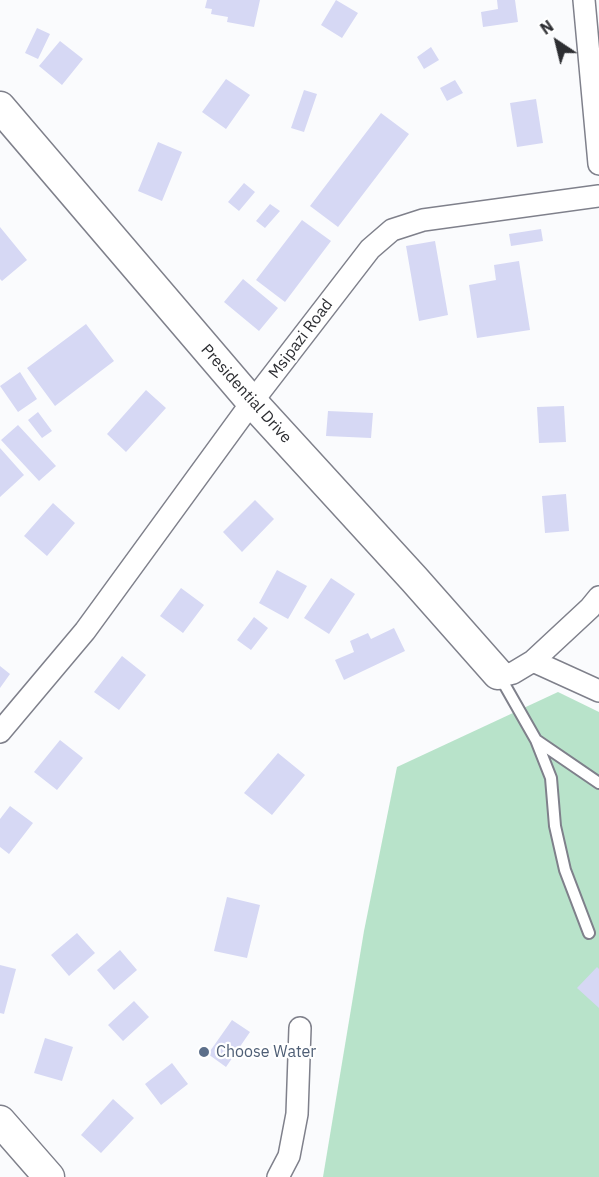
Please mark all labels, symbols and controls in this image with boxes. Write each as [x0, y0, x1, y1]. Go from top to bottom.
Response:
north arrow [527, 12, 587, 72]
text: N [536, 16, 557, 39]
street label: Msipazi Road [265, 295, 337, 383]
street label: Presidential Drive [197, 341, 295, 447]
place label: Choose Water [216, 1042, 316, 1062]
marker: Choose Water [197, 1045, 211, 1059]

